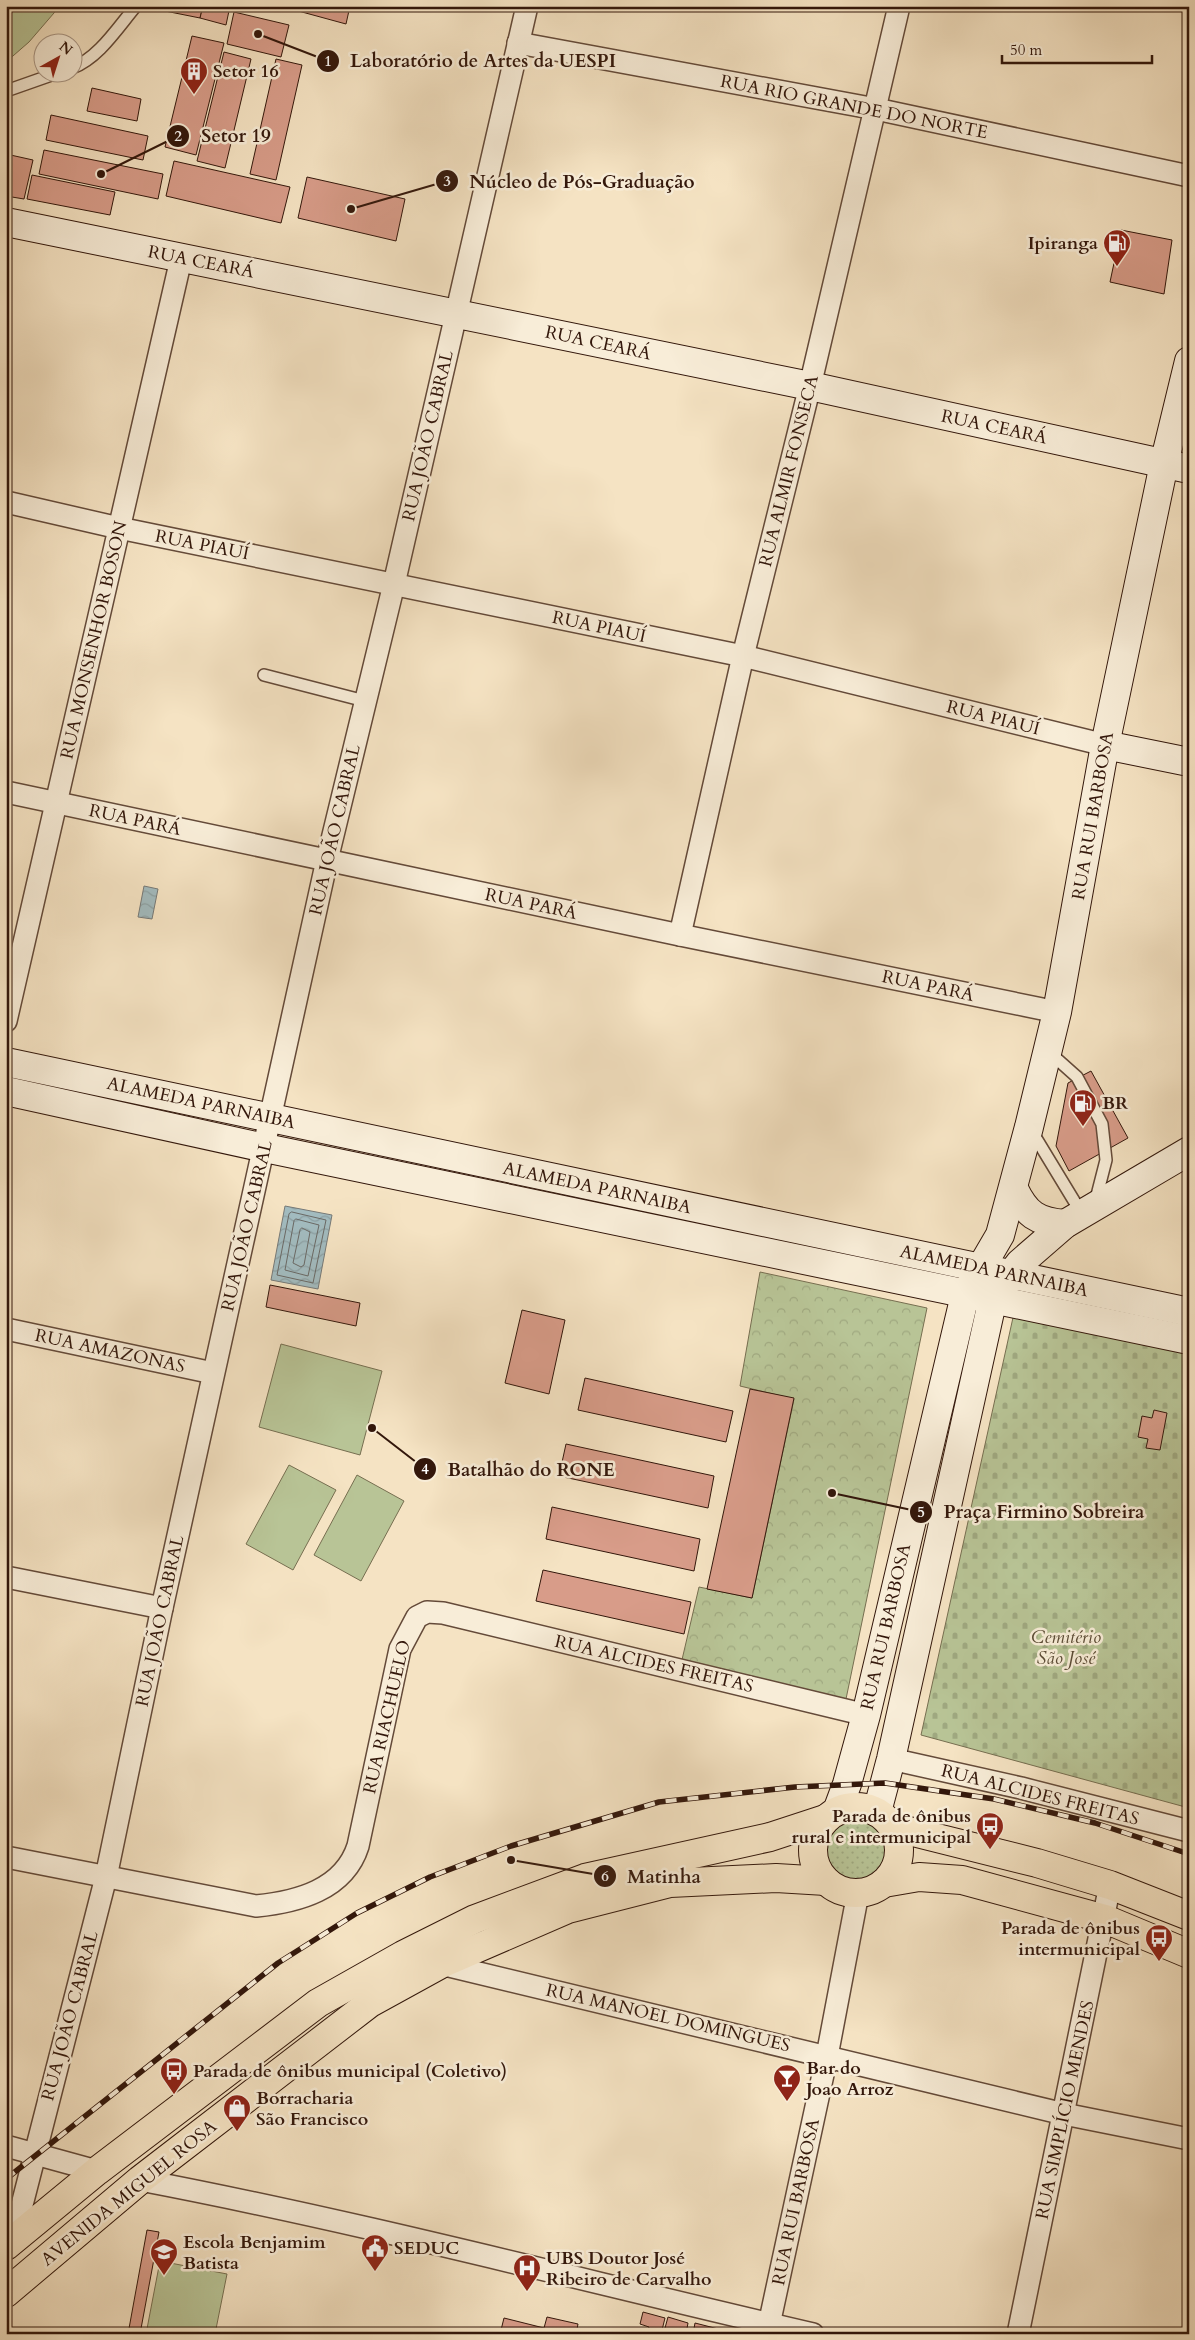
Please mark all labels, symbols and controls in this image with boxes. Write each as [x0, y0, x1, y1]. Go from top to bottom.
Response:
north arrow [32, 32, 82, 82]
scale bar [1002, 32, 1152, 64]
text: N [55, 37, 77, 59]
text: 50 m [1010, 40, 1042, 60]
callout: Laboratório de Artes da UESPI [315, 44, 626, 78]
text: Laboratório de Artes da UESPI [350, 48, 616, 74]
text: 1 [324, 51, 332, 71]
building icon: Setor 16 [179, 56, 209, 95]
place label: Setor 16 [213, 59, 279, 84]
street label: RUA RIO GRANDE DO NORTE [718, 69, 990, 145]
callout: Setor 19 [166, 119, 280, 153]
text: Setor 19 [201, 123, 271, 149]
text: 2 [174, 126, 182, 146]
callout: Núcleo de Pós-Graduação [435, 164, 705, 198]
text: Núcleo de Pós-Graduação [469, 169, 695, 195]
text: 3 [443, 171, 451, 191]
fuel station icon: Ipiranga [1102, 228, 1132, 267]
place label: Ipiranga [1028, 231, 1098, 256]
street label: RUA CEARÁ [146, 239, 256, 285]
street label: RUA CEARÁ [543, 320, 653, 366]
street label: RUA JOÃO CABRAL [396, 348, 460, 524]
street label: RUA ALMIR FONSECA [753, 372, 825, 569]
street label: RUA CEARÁ [939, 404, 1049, 450]
street label: RUA MONSENHOR BOSON [54, 518, 134, 762]
street label: RUA PIAUÍ [153, 524, 251, 566]
street label: RUA PIAUÍ [550, 605, 648, 649]
street label: RUA PIAUÍ [944, 694, 1042, 742]
street label: RUA RUI BARBOSA [1066, 730, 1120, 902]
street label: RUA JOÃO CABRAL [303, 742, 367, 918]
street label: RUA PARÁ [87, 798, 184, 842]
street label: RUA PARÁ [483, 882, 580, 926]
street label: RUA PARÁ [880, 964, 977, 1008]
street label: ALAMEDA PARNAIBA [104, 1071, 298, 1135]
fuel station icon: BR [1068, 1088, 1098, 1127]
place label: BR [1102, 1091, 1129, 1116]
street label: RUA JOÃO CABRAL [215, 1138, 279, 1314]
street label: ALAMEDA PARNAIBA [500, 1156, 694, 1220]
street label: ALAMEDA PARNAIBA [897, 1239, 1091, 1303]
street label: RUA AMAZONAS [33, 1323, 187, 1379]
callout: Batalhão do RONE [412, 1452, 625, 1486]
text: Batalhão do RONE [447, 1457, 615, 1483]
text: 4 [421, 1459, 429, 1479]
callout: Praça Firmino Sobreira [908, 1495, 1154, 1529]
text: Praça Firmino Sobreira [943, 1499, 1145, 1525]
text: 5 [917, 1502, 925, 1522]
street label: RUA JOÃO CABRAL [130, 1533, 190, 1709]
street label: RUA RUI BARBOSA [855, 1541, 917, 1713]
park label: Cemitério São José [1031, 1625, 1101, 1671]
street label: RUA ALCIDES FREITAS [552, 1629, 756, 1699]
street label: RUA RIACHUELO [357, 1638, 417, 1796]
street label: RUA ALCIDES FREITAS [938, 1758, 1142, 1832]
place label: Parada de ônibus rural e intermunicipal [792, 1804, 971, 1850]
bus stop icon: Parada de ônibus rural e intermunicipal [975, 1811, 1005, 1850]
callout: Matinha [592, 1859, 711, 1893]
text: Matinha [627, 1864, 702, 1890]
text: 6 [601, 1866, 609, 1886]
place label: Parada de ônibus intermunicipal [1001, 1916, 1140, 1962]
bus stop icon: Parada de ônibus intermunicipal [1144, 1923, 1174, 1962]
street label: RUA JOÃO CABRAL [35, 1928, 105, 2104]
street label: RUA MANOEL DOMINGUES [543, 1978, 793, 2058]
street label: RUA SIMPLÍCIO MENDES [1030, 1998, 1100, 2222]
bus stop icon: Parada de ônibus municipal (Coletivo) [159, 2056, 189, 2095]
place label: Bar do Joao Arroz [803, 2056, 894, 2102]
place label: Parada de ônibus municipal (Coletivo) [193, 2059, 507, 2084]
bar icon: Bar do Joao Arroz [772, 2063, 802, 2102]
place label: Borracharia São Francisco [256, 2086, 368, 2132]
shop icon: Borracharia São Francisco [222, 2093, 252, 2132]
street label: AVENIDA MIGUEL ROSA [36, 2114, 222, 2272]
street label: RUA RUI BARBOSA [766, 2116, 826, 2288]
place label: Escola Benjamim Batista [183, 2230, 326, 2276]
public building icon: SEDUC [360, 2233, 390, 2272]
place label: SEDUC [394, 2236, 459, 2261]
school or university icon: Escola Benjamim Batista [149, 2237, 179, 2276]
place label: UBS Doutor José Ribeiro de Carvalho [546, 2246, 711, 2292]
hospital icon: UBS Doutor José Ribeiro de Carvalho [512, 2253, 542, 2292]

